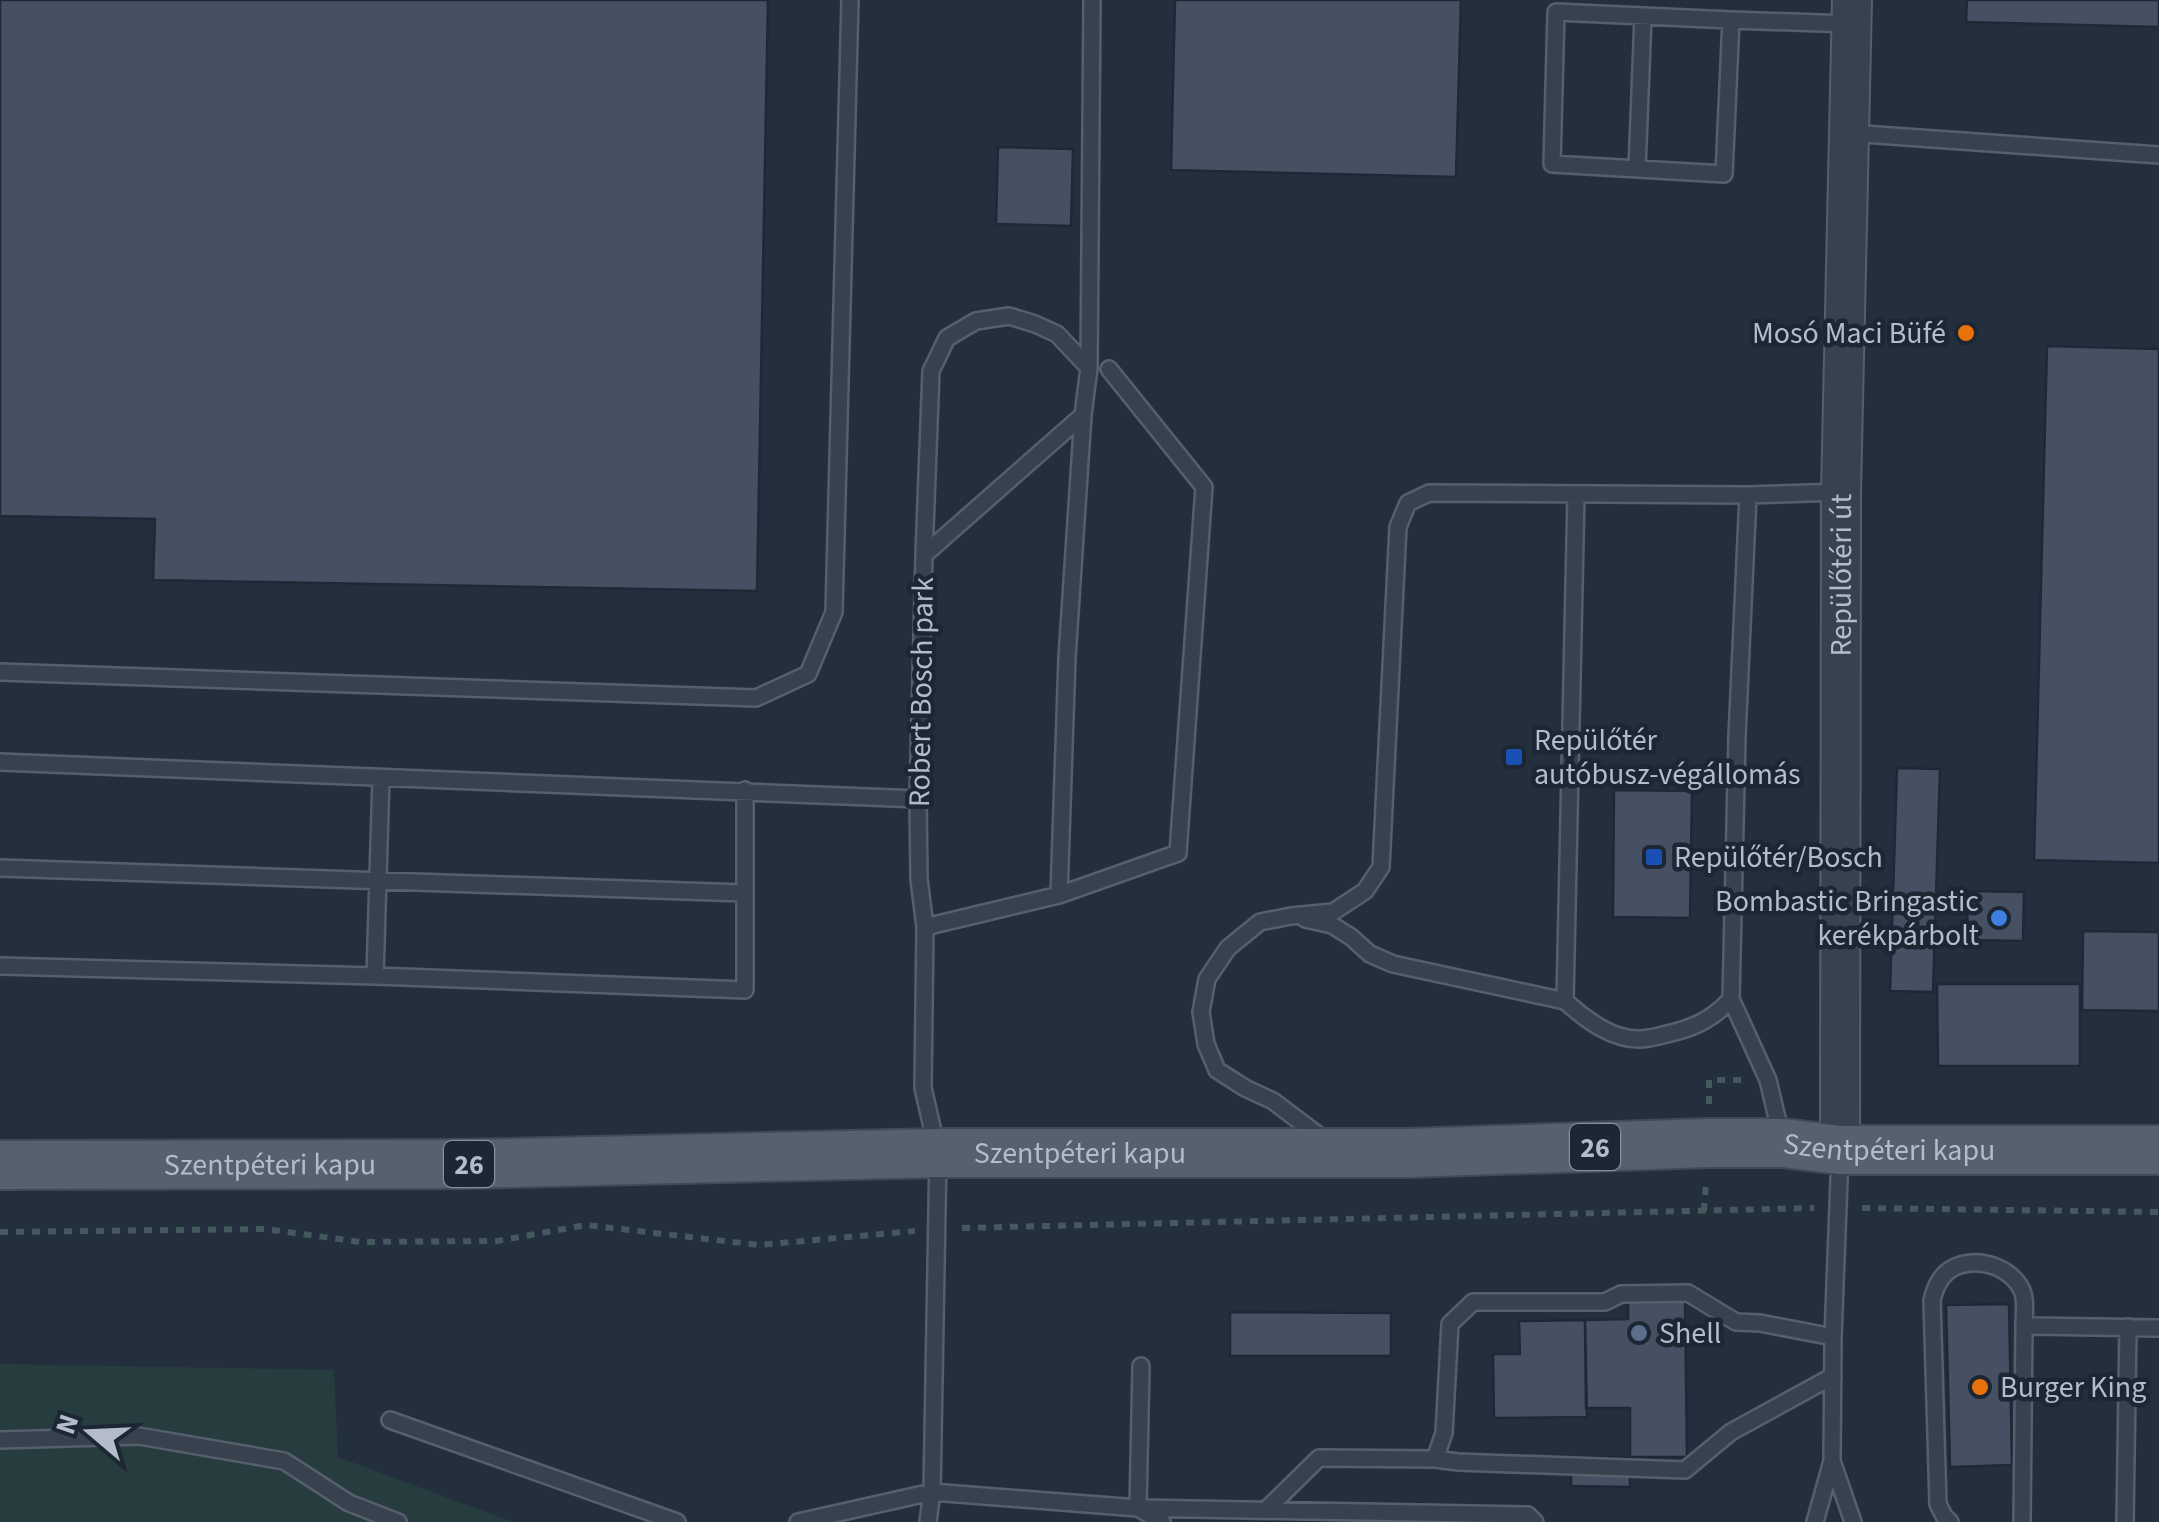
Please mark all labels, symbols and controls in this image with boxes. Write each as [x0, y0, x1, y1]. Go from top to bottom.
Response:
place label: Mosó Maci Büfé [1752, 312, 1946, 355]
marker: Mosó Maci Büfé [1955, 322, 1977, 344]
street label: Repülőtéri út [1820, 493, 1863, 657]
street label: Robert Bosch park [898, 576, 945, 807]
place label: Repülőtér autóbusz-végállomás [1534, 719, 1801, 796]
marker: Repülőtér autóbusz-végállomás [1503, 746, 1525, 768]
place label: Repülőtér/Bosch [1674, 836, 1883, 879]
marker: Repülőtér/Bosch [1643, 846, 1665, 868]
place label: Bombastic Bringastic kerékpárbolt [1715, 880, 1979, 957]
marker: Bombastic Bringastic kerékpárbolt [1988, 907, 2010, 929]
street label: Szentpéteri kapu [1781, 1122, 1995, 1172]
road number: 26 [1570, 1124, 1620, 1170]
street label: Szentpéteri kapu [974, 1132, 1186, 1175]
road number: 26 [444, 1141, 494, 1187]
street label: Szentpéteri kapu [164, 1143, 376, 1187]
place label: Shell [1659, 1312, 1722, 1355]
marker: Shell [1628, 1322, 1650, 1344]
place label: Burger King [2000, 1366, 2146, 1409]
marker: Burger King [1969, 1376, 1991, 1398]
north arrow [40, 1382, 140, 1482]
text: N [45, 1409, 89, 1440]

